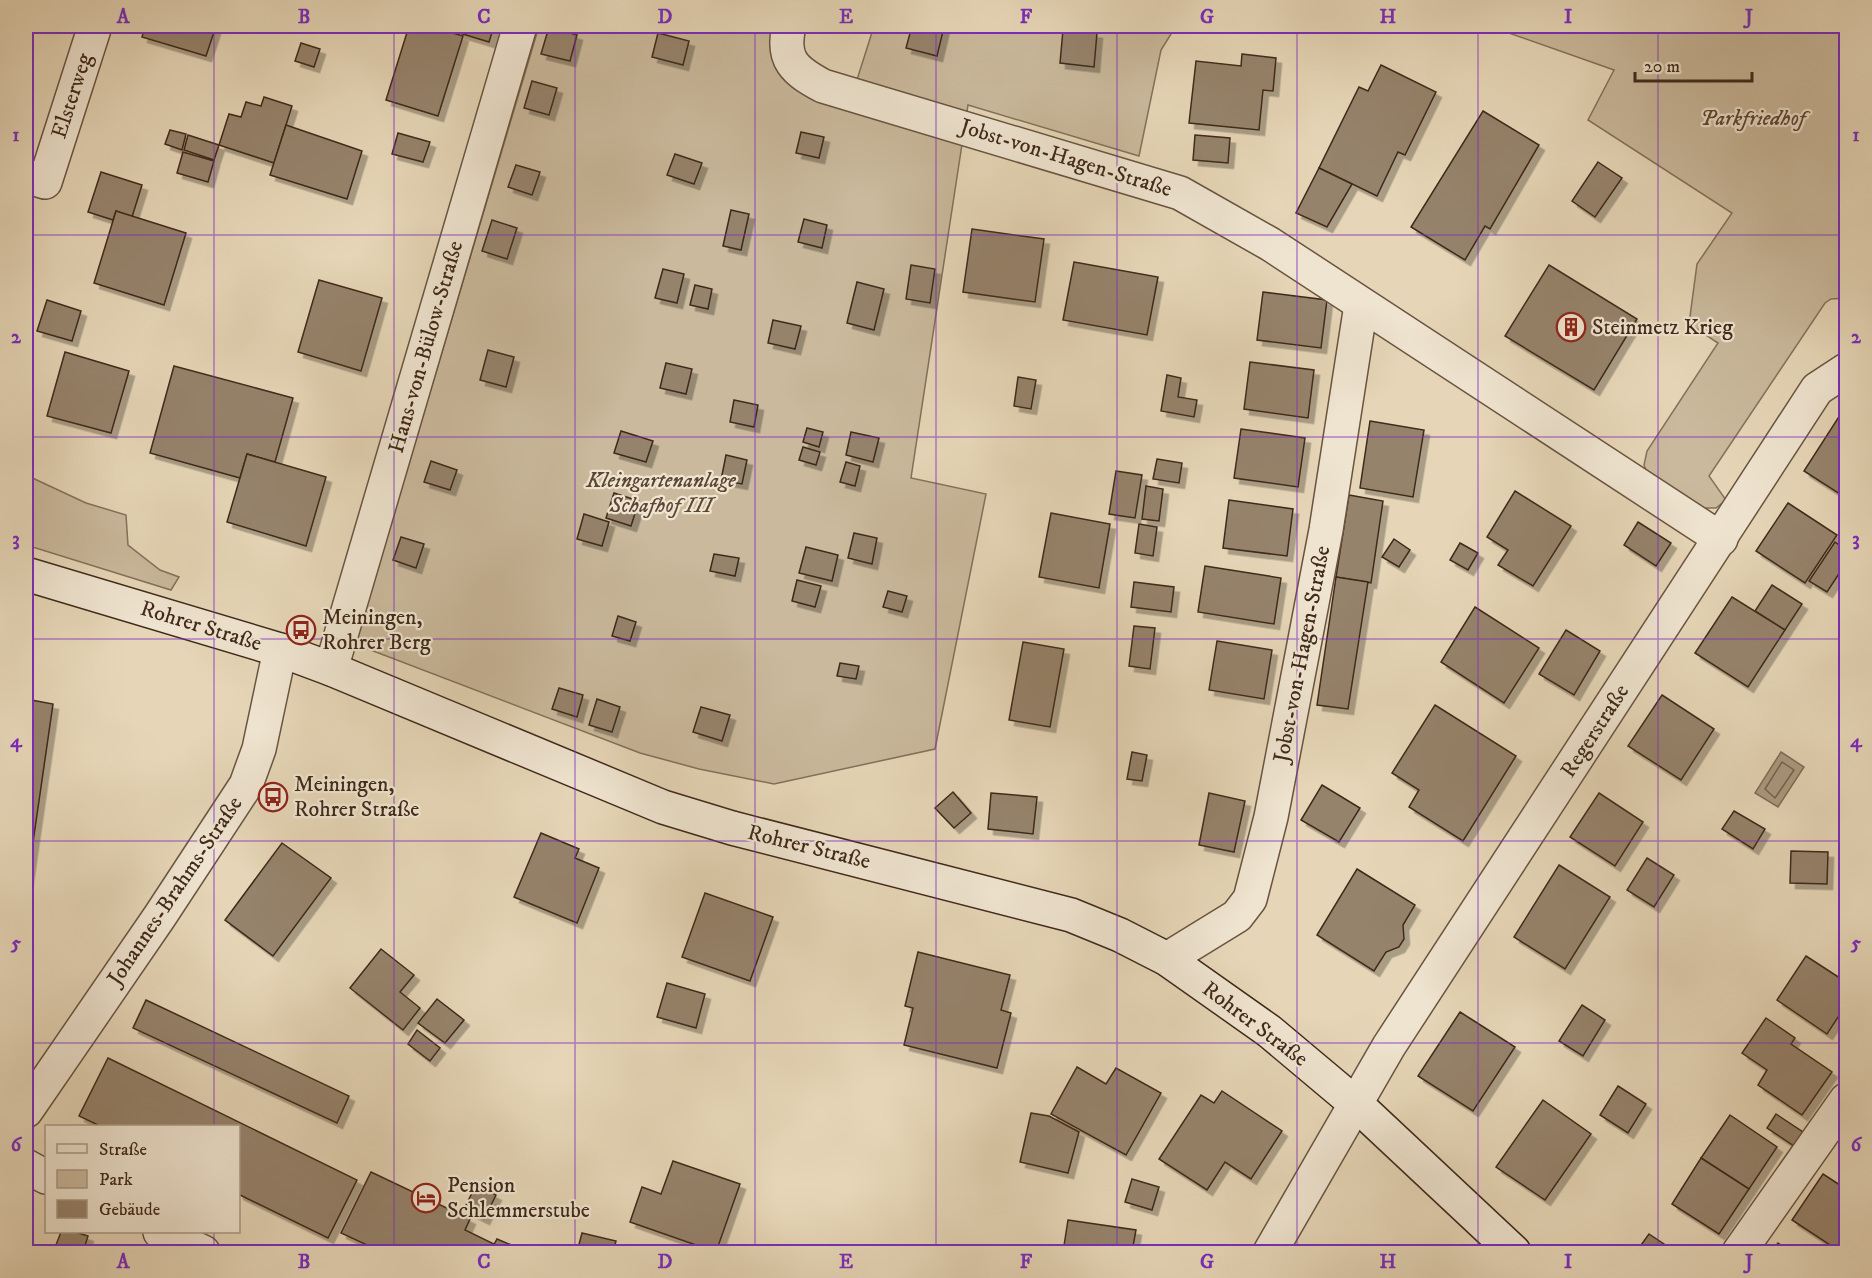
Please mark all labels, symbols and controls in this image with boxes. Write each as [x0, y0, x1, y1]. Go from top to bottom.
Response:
text: A [116, 5, 131, 30]
text: B [298, 5, 310, 30]
text: C [477, 5, 491, 30]
text: D [658, 5, 673, 30]
text: E [839, 5, 853, 30]
text: F [1020, 5, 1033, 30]
text: G [1200, 5, 1214, 30]
text: H [1380, 5, 1397, 30]
text: I [1564, 5, 1572, 30]
text: J [1743, 5, 1753, 30]
scale bar [1635, 45, 1752, 83]
street label: Elsterweg [46, 50, 99, 142]
text: 20 m [1644, 56, 1680, 78]
park label: Parkfriedhof [1700, 105, 1811, 132]
street label: Jobst-von-Hagen-Straße [955, 112, 1175, 203]
text: 1 [12, 123, 20, 148]
text: 1 [1852, 123, 1860, 148]
street label: Hans-von-Bülow-Straße [383, 238, 469, 456]
building icon: Steinmetz Krieg [1555, 311, 1587, 343]
place label: Steinmetz Krieg [1592, 314, 1733, 341]
text: 2 [11, 325, 22, 350]
text: 2 [1851, 325, 1862, 350]
park label: Kleingartenanlage Schafhof III [585, 467, 736, 519]
text: 3 [12, 527, 20, 552]
text: 3 [1852, 527, 1860, 552]
street label: Jobst-von-Hagen-Straße [1267, 543, 1336, 767]
street label: Rohrer Straße [137, 595, 265, 657]
place label: Meiningen, Rohrer Berg [322, 604, 431, 656]
bus stop icon: Meiningen, Rohrer Berg [285, 614, 317, 646]
street label: Regerstraße [1555, 679, 1635, 783]
text: 4 [10, 729, 23, 754]
text: 4 [1850, 729, 1863, 754]
place label: Meiningen, Rohrer Straße [294, 771, 419, 823]
bus stop icon: Meiningen, Rohrer Straße [257, 781, 289, 813]
street label: Johannes-Brahms-Straße [101, 791, 248, 992]
street label: Rohrer Straße [745, 819, 873, 875]
text: 5 [10, 931, 21, 956]
text: 5 [1850, 931, 1861, 956]
street label: Rohrer Straße [1197, 975, 1313, 1073]
legend [45, 1125, 240, 1233]
text: 6 [11, 1133, 23, 1158]
text: 6 [1851, 1133, 1863, 1158]
text: Straße [99, 1139, 147, 1161]
text: Park [99, 1169, 133, 1191]
place label: Pension Schlemmerstube [447, 1172, 590, 1224]
hotel icon: Pension Schlemmerstube [410, 1182, 442, 1214]
text: Gebäude [99, 1199, 160, 1221]
text: A [116, 1250, 131, 1275]
text: B [298, 1250, 310, 1275]
text: C [477, 1250, 491, 1275]
text: D [658, 1250, 673, 1275]
text: E [839, 1250, 853, 1275]
text: F [1020, 1250, 1033, 1275]
text: G [1200, 1250, 1214, 1275]
text: H [1380, 1250, 1397, 1275]
text: I [1564, 1250, 1572, 1275]
text: J [1743, 1250, 1753, 1275]

